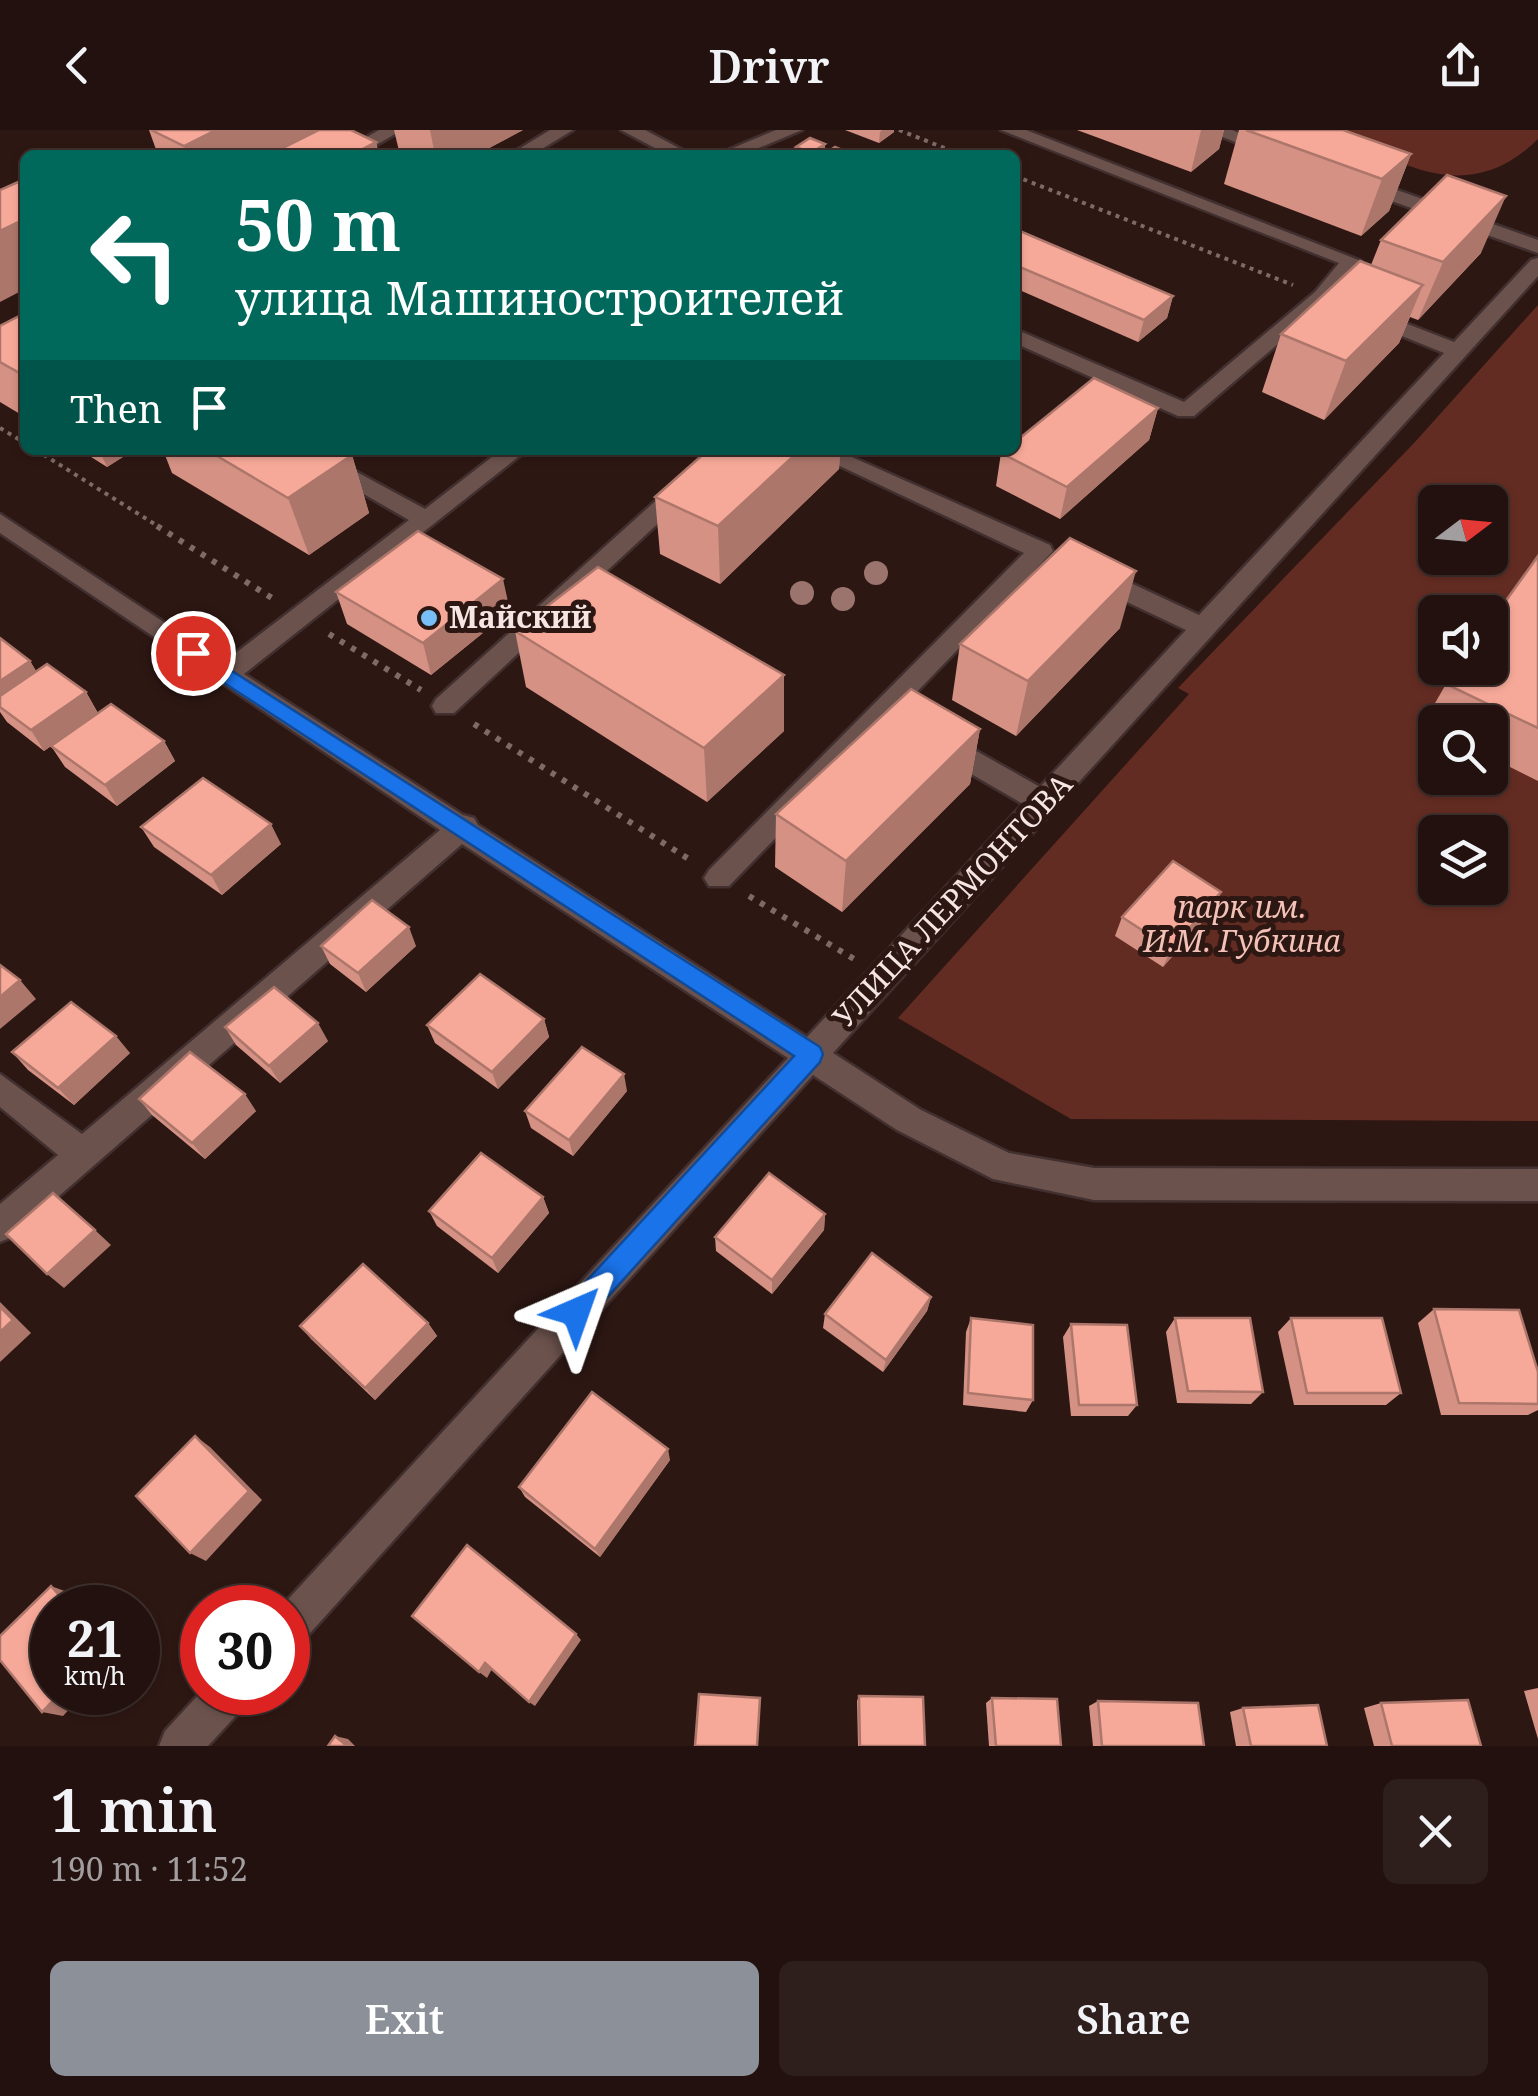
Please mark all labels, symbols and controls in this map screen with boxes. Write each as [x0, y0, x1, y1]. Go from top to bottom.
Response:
text: Drivr [708, 35, 830, 96]
icon: back [50, 38, 105, 93]
icon: share [1433, 38, 1488, 93]
text: 50 m [235, 176, 401, 272]
icon: left [70, 190, 200, 320]
text: улица Машиностроителей [235, 267, 844, 328]
icon: arrive [182, 380, 237, 435]
text: Then [70, 382, 162, 434]
north arrow [1418, 485, 1508, 575]
map controls [1418, 485, 1508, 905]
button: sound [1418, 595, 1508, 685]
place label: Майский [449, 596, 591, 637]
marker: Майский [418, 607, 440, 629]
pin [151, 611, 236, 696]
icon: arrive [166, 626, 221, 681]
button: search [1418, 705, 1508, 795]
street label: УЛИЦА ЛЕРМОНТОВА [823, 763, 1081, 1036]
button: layers [1418, 815, 1508, 905]
park label: парк им. И.М. Губкина [1142, 886, 1341, 961]
position arrow [524, 1260, 628, 1364]
speed limit sign: 30 [180, 1585, 310, 1715]
text: 21 [67, 1604, 123, 1672]
text: km/h [64, 1658, 126, 1692]
text: 1 min [50, 1768, 218, 1850]
button: close [1383, 1779, 1488, 1884]
text: 190 m · 11:52 [50, 1847, 248, 1890]
button: Exit [50, 1961, 759, 2076]
button: Share [779, 1961, 1488, 2076]

